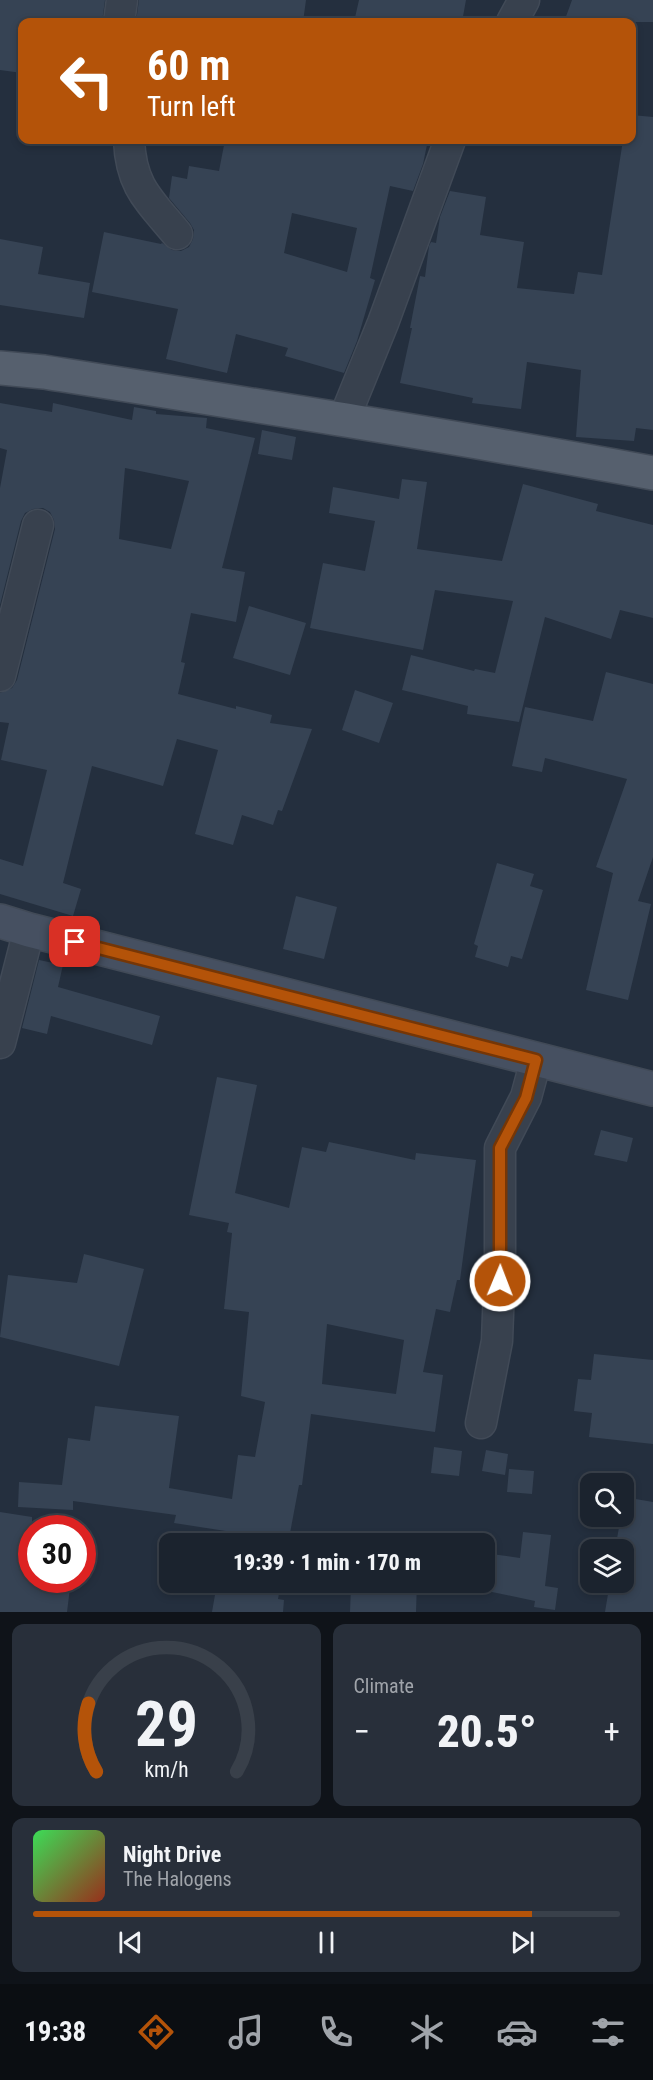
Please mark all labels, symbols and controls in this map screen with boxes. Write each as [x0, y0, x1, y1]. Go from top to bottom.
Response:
text: 60 m [147, 41, 230, 90]
icon: left [48, 42, 126, 120]
text: Turn left [147, 91, 236, 123]
pin [49, 916, 100, 967]
icon: arrive [58, 925, 91, 958]
position arrow [468, 1249, 532, 1313]
map controls [580, 1473, 634, 1593]
button: search [580, 1473, 634, 1527]
speed limit sign: 30 [18, 1515, 96, 1593]
button: layers [580, 1539, 634, 1593]
text: 19:39 · 1 min · 170 m [233, 1550, 421, 1575]
text: Climate [354, 1674, 414, 1698]
text: 29 [135, 1688, 198, 1761]
text: 20.5° [437, 1705, 537, 1758]
text: − [354, 1712, 370, 1751]
text: + [604, 1712, 620, 1751]
text: km/h [144, 1757, 188, 1782]
text: Night Drive [123, 1842, 221, 1867]
text: The Halogens [123, 1867, 232, 1891]
icon: previous [114, 1926, 147, 1959]
icon: pause [310, 1926, 343, 1959]
icon: next [506, 1926, 539, 1959]
icon: directions [135, 2011, 177, 2053]
icon: music [225, 2011, 267, 2053]
icon: phone [315, 2011, 357, 2053]
icon: climate [406, 2011, 448, 2053]
icon: car [496, 2011, 538, 2053]
icon: filters [587, 2011, 629, 2053]
text: 19:38 [24, 2016, 86, 2048]

